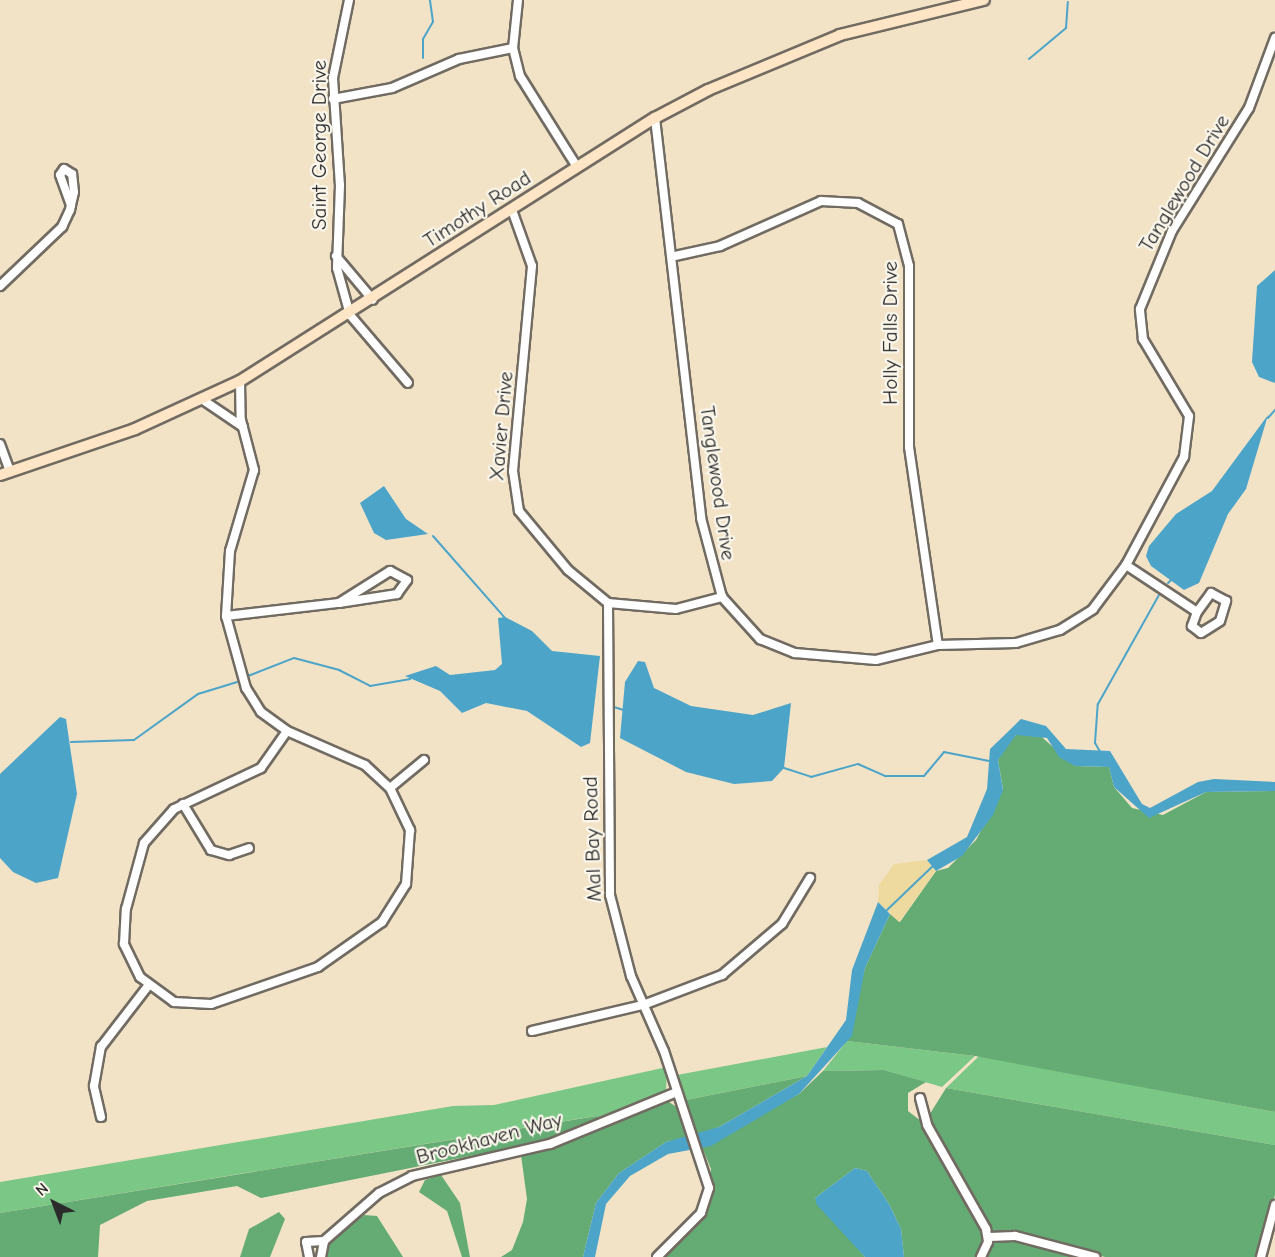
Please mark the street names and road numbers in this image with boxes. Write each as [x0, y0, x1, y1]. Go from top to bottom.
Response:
street label: Saint George Drive [306, 60, 332, 230]
street label: Tanglewood Drive [1133, 110, 1235, 256]
street label: Timothy Road [419, 165, 535, 253]
street label: Holly Falls Drive [877, 261, 903, 405]
street label: Xavier Drive [484, 370, 518, 482]
street label: Tanglewood Drive [695, 404, 741, 562]
street label: Mal Bay Road [577, 776, 607, 902]
street label: Brookhaven Way [413, 1106, 565, 1170]

